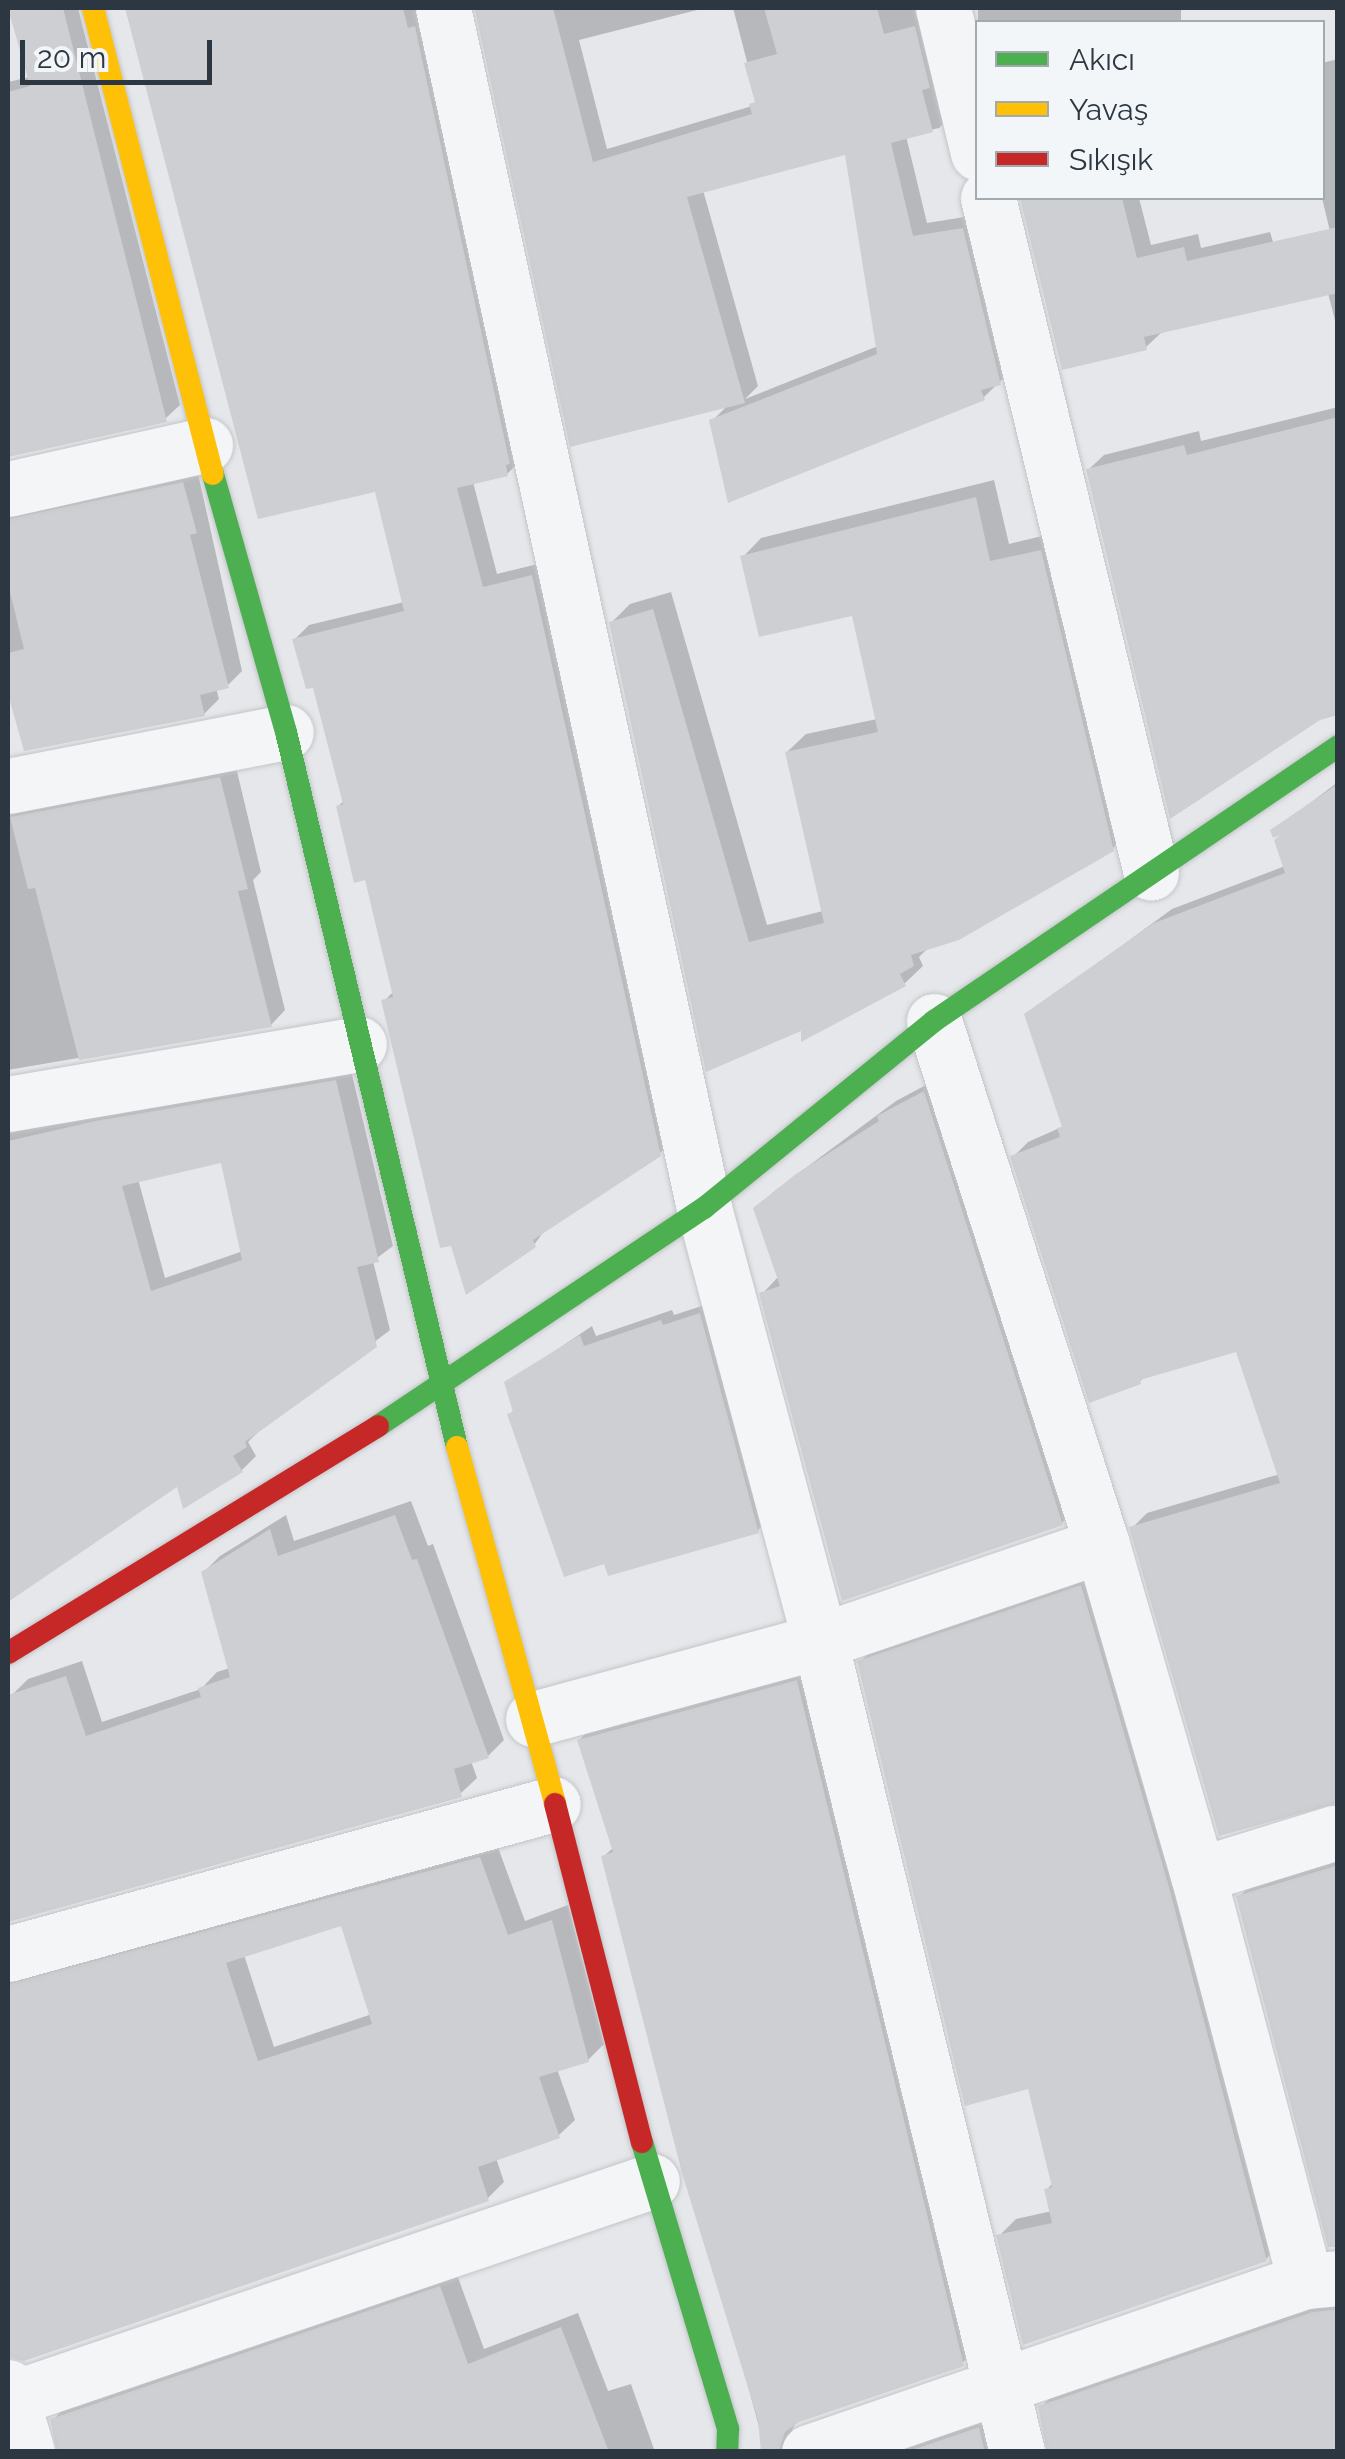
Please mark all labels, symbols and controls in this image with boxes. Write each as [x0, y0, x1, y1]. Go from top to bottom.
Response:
scale bar [25, 20, 218, 82]
legend [975, 20, 1325, 200]
text: 20 m [37, 40, 106, 75]
text: Akıcı [1069, 42, 1135, 77]
text: Yavaş [1069, 92, 1148, 127]
text: Sıkışık [1069, 142, 1153, 177]

